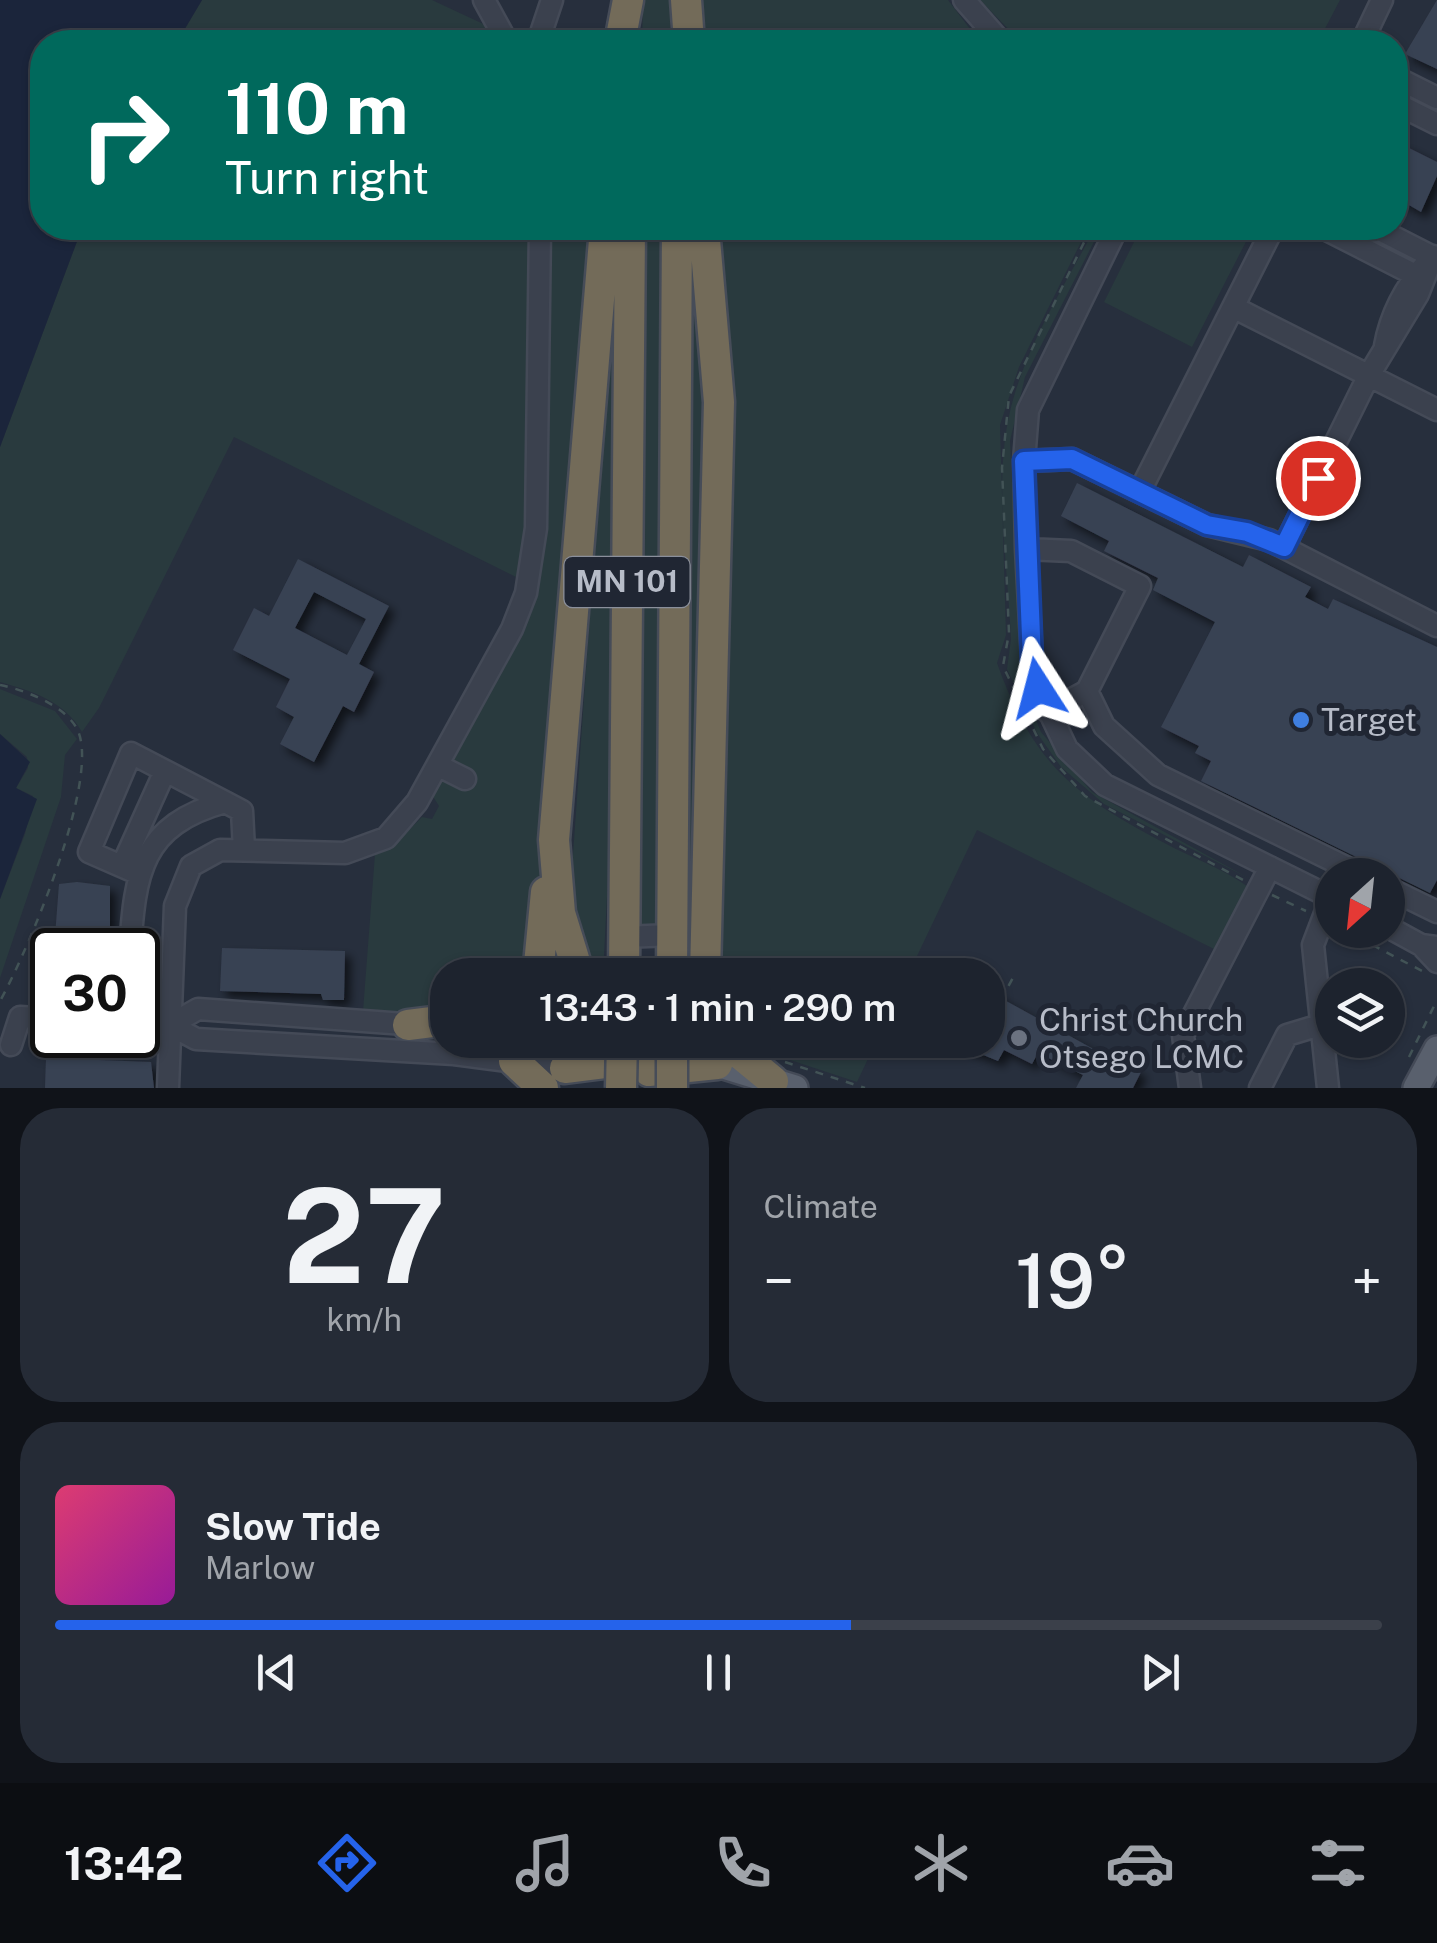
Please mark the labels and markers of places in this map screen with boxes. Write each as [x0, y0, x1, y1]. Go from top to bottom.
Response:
pin [1276, 436, 1361, 521]
place label: Target [1321, 701, 1417, 738]
marker: Target [1290, 709, 1312, 731]
place label: Christ Church Otsego LCMC [1039, 1001, 1244, 1075]
marker: Christ Church Otsego LCMC [1008, 1027, 1030, 1049]

